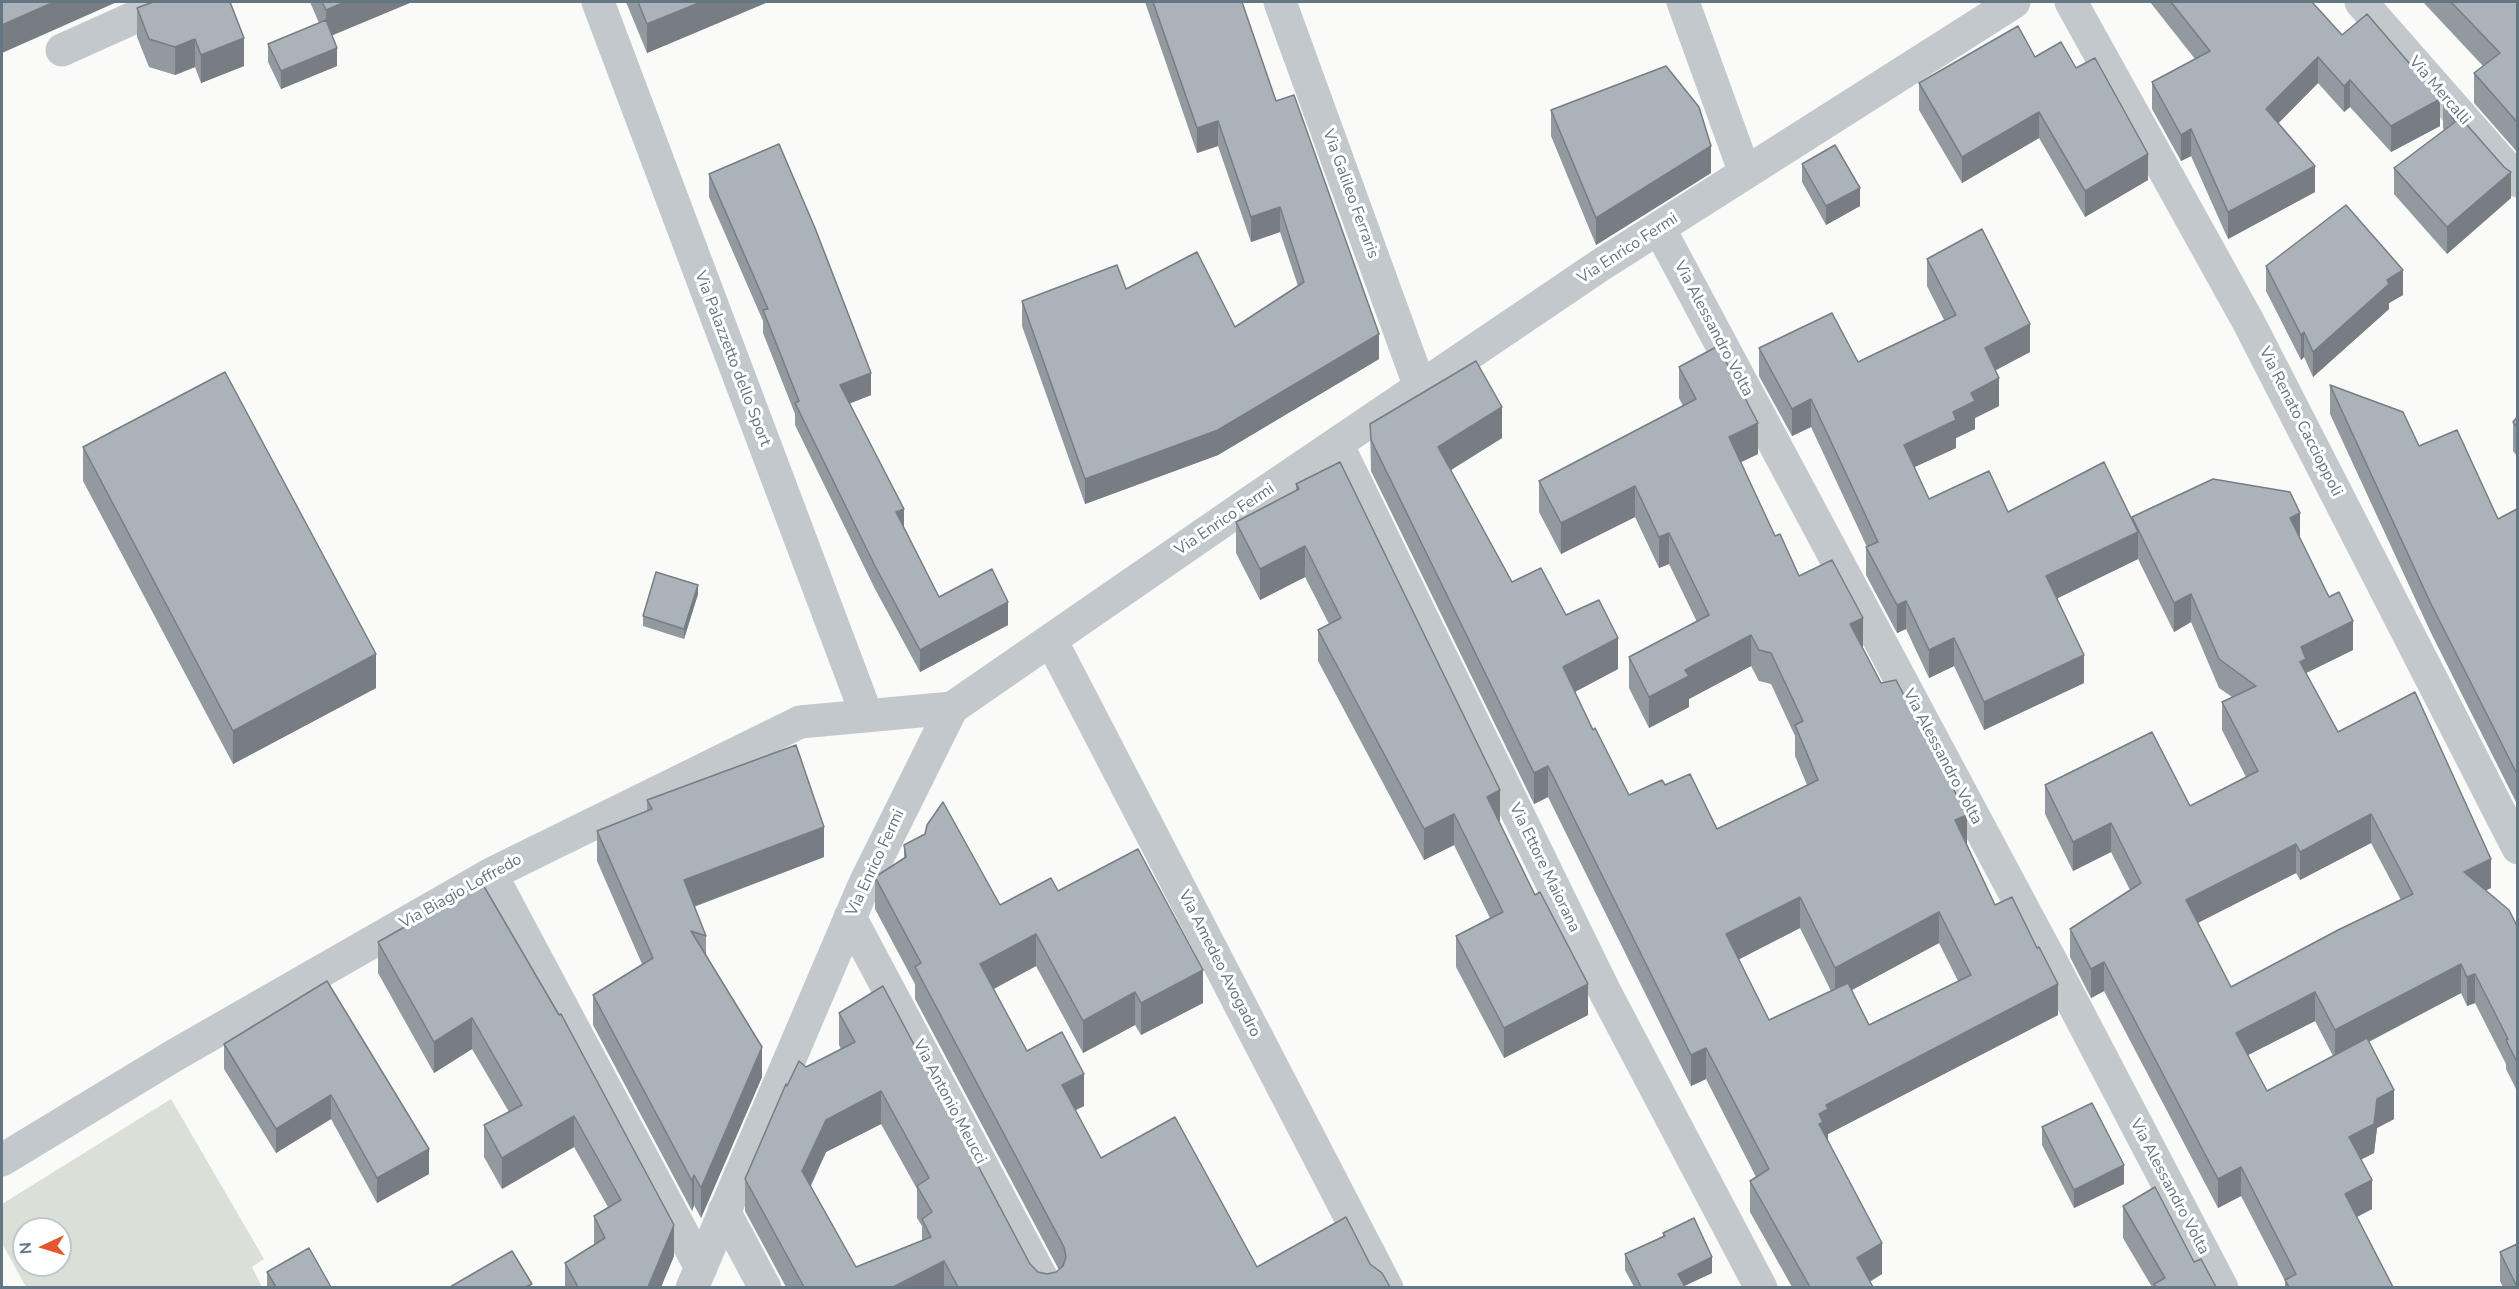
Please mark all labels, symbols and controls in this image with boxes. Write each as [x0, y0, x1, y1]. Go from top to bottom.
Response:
street label: Via Mercalli [2404, 53, 2474, 129]
street label: Via Galileo Ferraris [1318, 127, 1382, 261]
street label: Via Enrico Fermi [1574, 209, 1682, 289]
street label: Via Alessandro Volta [1669, 258, 1757, 400]
street label: Via Palazzetto dello Sport [690, 269, 774, 449]
street label: Via Renato Caccioppoli [2254, 344, 2346, 500]
street label: Via Enrico Fermi [1172, 480, 1278, 560]
street label: Via Alessandro Volta [1898, 686, 1986, 828]
street label: Via Ettore Maiorana [1504, 800, 1584, 936]
street label: Via Enrico Fermi [843, 807, 909, 919]
street label: Via Biagio Loffredo [397, 850, 525, 934]
street label: Via Amedeo Avogadro [1174, 887, 1264, 1041]
street label: Via Antonio Meucci [908, 1037, 990, 1167]
street label: Via Alessandro Volta [2125, 1116, 2213, 1258]
north arrow [12, 1217, 72, 1277]
text: N [15, 1241, 37, 1255]

